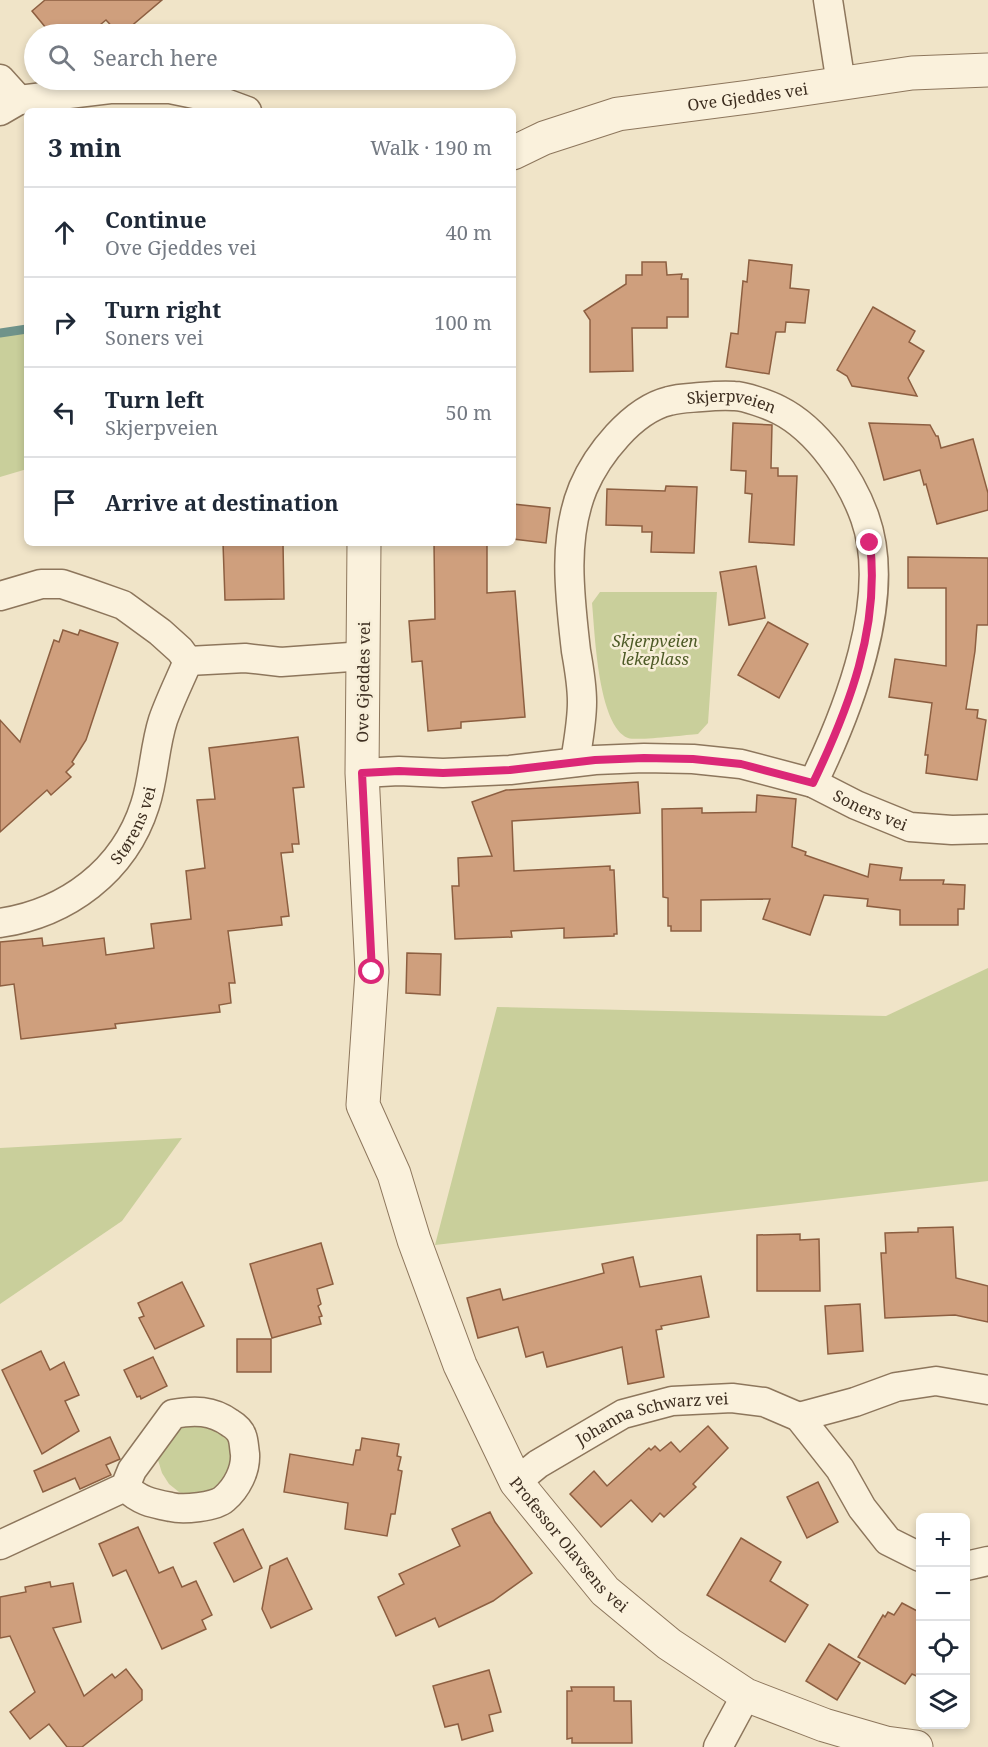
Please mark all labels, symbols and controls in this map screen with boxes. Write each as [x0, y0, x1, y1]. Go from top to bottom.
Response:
search box [24, 24, 516, 90]
icon: search [45, 41, 78, 74]
text: Search here [93, 42, 218, 72]
street label: Ove Gjeddes vei [686, 77, 809, 116]
text: 3 min [48, 129, 122, 165]
text: Walk · 190 m [370, 134, 492, 161]
text: Continue [105, 204, 207, 234]
icon: ahead [48, 216, 81, 249]
text: 40 m [446, 219, 492, 246]
text: Ove Gjeddes vei [105, 234, 256, 261]
text: Turn right [105, 294, 221, 324]
icon: right [48, 306, 81, 339]
text: 100 m [434, 309, 492, 336]
text: Soners vei [105, 324, 203, 351]
text: Turn left [105, 384, 204, 414]
street label: Skjerpveien [686, 384, 780, 418]
icon: left [48, 396, 81, 429]
text: 50 m [446, 399, 492, 426]
text: Skjerpveien [105, 414, 218, 441]
icon: arrive [48, 486, 81, 519]
text: Arrive at destination [105, 487, 339, 517]
route end [856, 529, 882, 555]
street label: Ove Gjeddes vei [351, 621, 375, 743]
park label: Skjerpveien lekeplass [612, 630, 698, 670]
street label: Størens vei [105, 784, 161, 869]
street label: Soners vei [829, 784, 911, 836]
route start [358, 958, 384, 984]
street label: Johanna Schwarz vei [571, 1387, 729, 1451]
street label: Professor Olavsens vei [505, 1472, 633, 1617]
map controls [916, 1513, 970, 1729]
button: + [916, 1513, 970, 1567]
button: − [916, 1567, 970, 1621]
button: locate [916, 1621, 970, 1675]
button: layers [916, 1675, 970, 1729]

